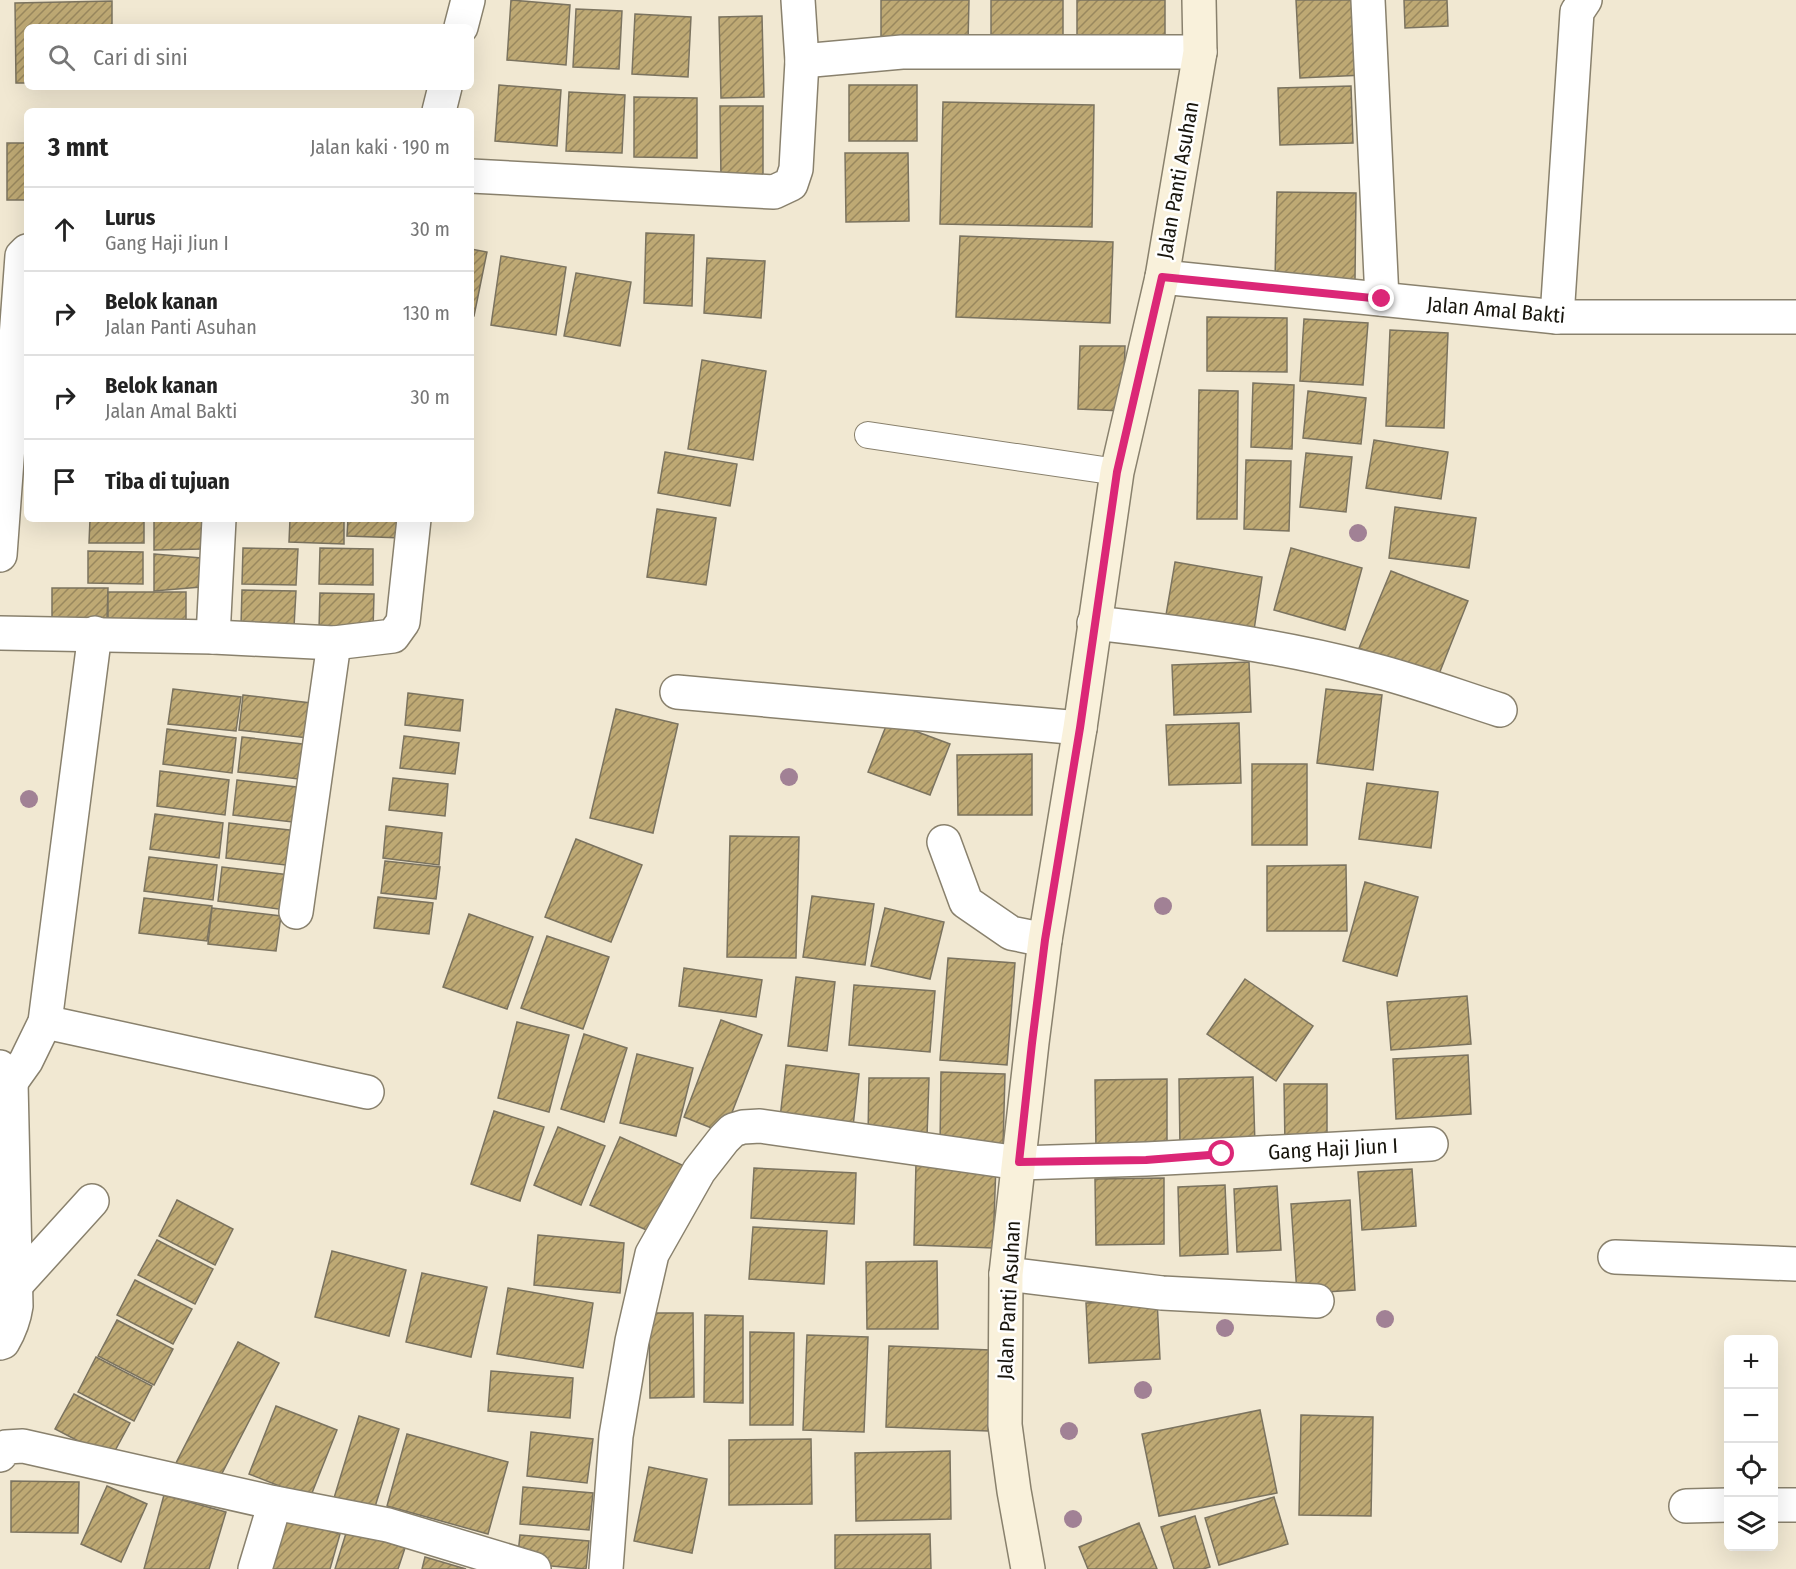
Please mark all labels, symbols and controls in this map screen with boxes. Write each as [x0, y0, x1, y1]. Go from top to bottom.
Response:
search box [24, 24, 474, 90]
icon: search [45, 41, 78, 74]
text: Cari di sini [93, 44, 188, 71]
street label: Jalan Panti Asuhan [1151, 99, 1205, 261]
text: 3 mnt [48, 132, 108, 163]
text: Jalan kaki · 190 m [310, 135, 450, 159]
text: Lurus [105, 204, 155, 231]
icon: ahead [48, 213, 81, 246]
text: 30 m [410, 217, 450, 241]
text: Gang Haji Jiun I [105, 231, 229, 255]
route end [1368, 285, 1394, 311]
text: Belok kanan [105, 288, 218, 315]
street label: Jalan Amal Bakti [1426, 291, 1566, 329]
icon: right [48, 297, 81, 330]
text: 130 m [403, 301, 450, 325]
text: Jalan Panti Asuhan [105, 315, 257, 339]
text: Belok kanan [105, 372, 218, 399]
icon: right [48, 381, 81, 414]
text: 30 m [410, 385, 450, 409]
text: Jalan Amal Bakti [105, 399, 237, 423]
icon: arrive [48, 465, 81, 498]
text: Tiba di tujuan [105, 468, 230, 495]
street label: Gang Haji Jiun I [1267, 1133, 1399, 1165]
route start [1208, 1140, 1234, 1166]
street label: Jalan Panti Asuhan [992, 1220, 1026, 1380]
map controls [1724, 1335, 1778, 1551]
button: + [1724, 1335, 1778, 1389]
button: − [1724, 1389, 1778, 1443]
button: locate [1724, 1443, 1778, 1497]
button: layers [1724, 1497, 1778, 1551]

